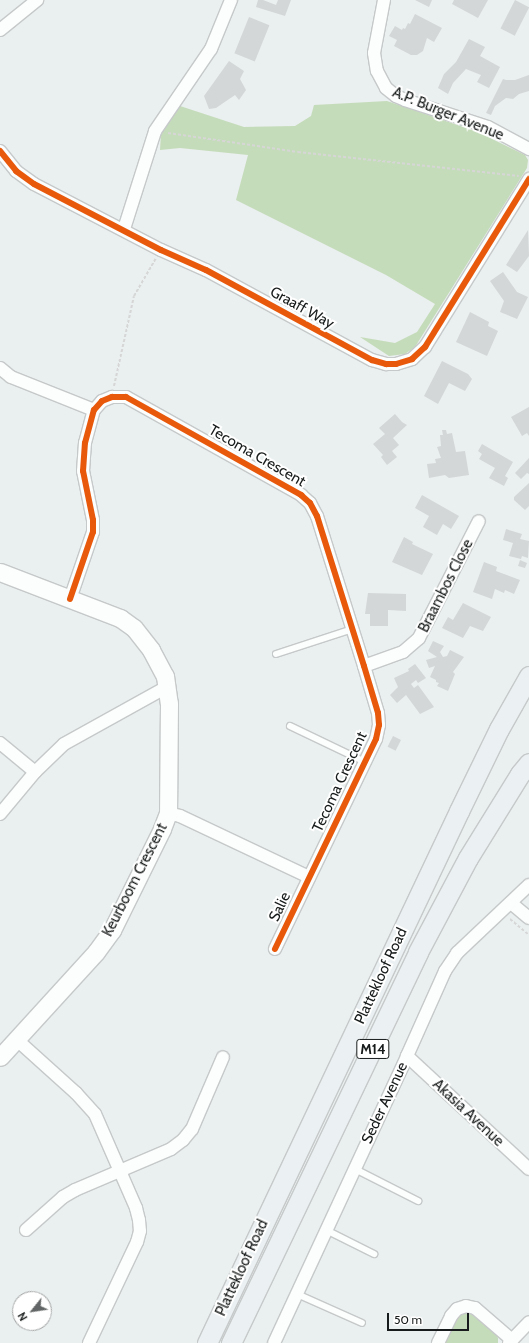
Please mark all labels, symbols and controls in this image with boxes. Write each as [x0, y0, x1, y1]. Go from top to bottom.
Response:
street label: A.P. Burger Avenue [390, 83, 506, 145]
street label: Graaff Way [267, 283, 337, 333]
street label: Tecoma Crescent [206, 421, 308, 491]
street label: Braambos Close [415, 536, 477, 636]
street label: Tecoma Crescent [309, 729, 371, 835]
street label: Keurboom Crescent [99, 820, 171, 940]
street label: Salie [265, 889, 295, 925]
street label: Plattekloof Road [351, 925, 411, 1027]
road number: M14 [356, 1037, 390, 1061]
street label: Seder Avenue [358, 1059, 412, 1147]
street label: Akasia Avenue [429, 1076, 507, 1150]
street label: Plattekloof Road [212, 1217, 272, 1319]
north arrow [12, 1291, 52, 1331]
scale bar [389, 1305, 471, 1331]
text: N [14, 1310, 30, 1323]
text: 50 m [394, 1312, 422, 1327]

